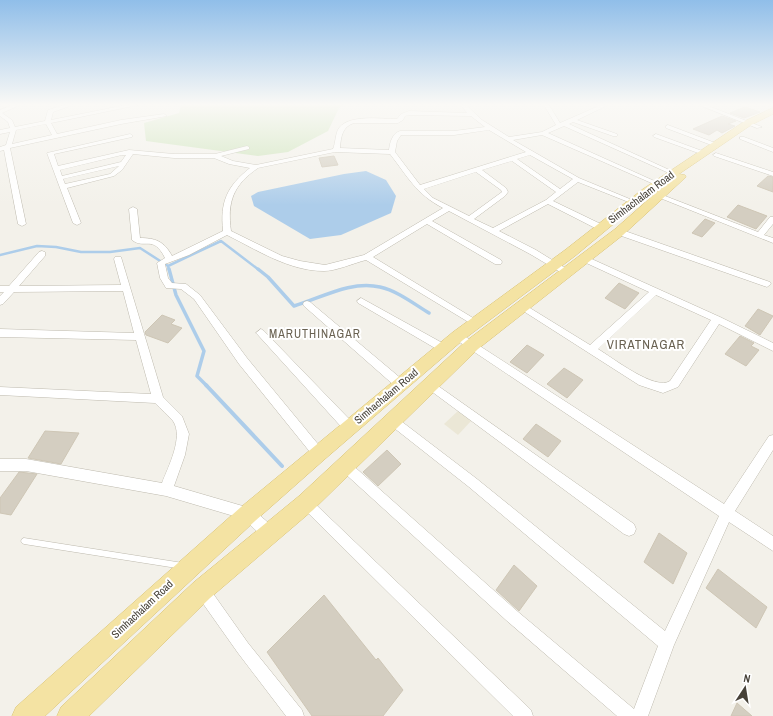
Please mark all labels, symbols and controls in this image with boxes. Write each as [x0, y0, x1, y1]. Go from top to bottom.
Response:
street label: Simhachalam Road [605, 168, 677, 226]
district label: MARUTHINAGAR [269, 326, 361, 342]
district label: VIRATNAGAR [607, 336, 685, 353]
street label: Simhachalam Road [351, 365, 421, 427]
street label: Simhachalam Road [108, 577, 176, 641]
north arrow [725, 668, 765, 708]
text: N [742, 671, 752, 686]

